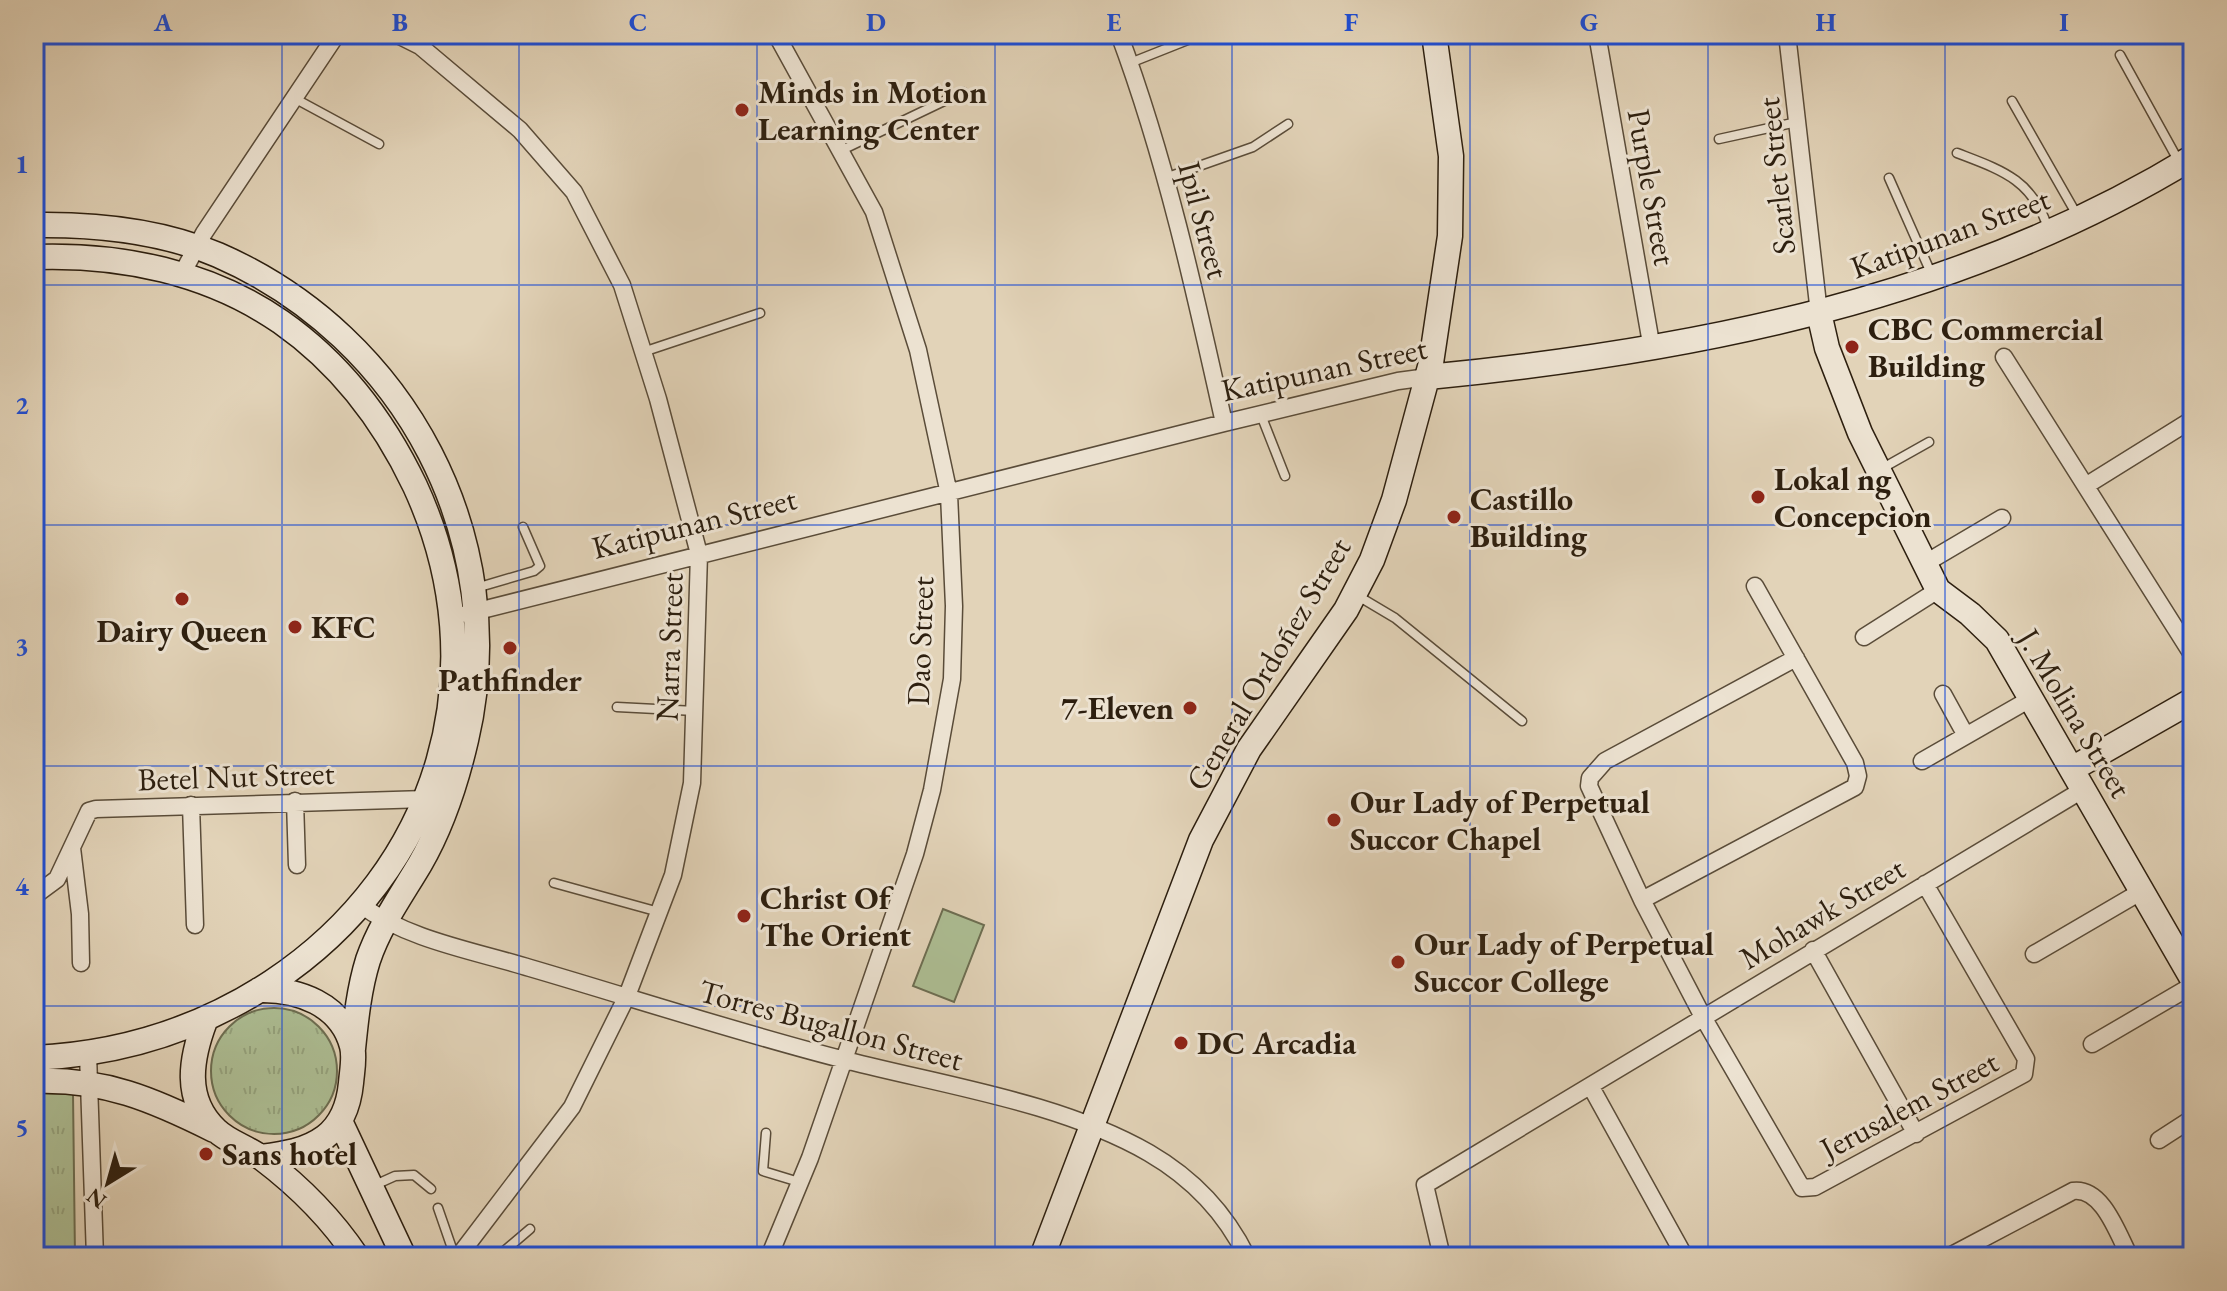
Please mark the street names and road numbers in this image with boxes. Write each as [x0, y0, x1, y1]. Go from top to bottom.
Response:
street label: Scarlet Street [1747, 95, 1805, 257]
street label: Purple Street [1618, 105, 1686, 269]
street label: Ipil Street [1168, 157, 1240, 283]
street label: Katipunan Street [1845, 177, 2055, 289]
street label: Katipunan Street [1217, 327, 1431, 411]
street label: Katipunan Street [587, 477, 801, 569]
street label: General Ordoñez Street [1176, 530, 1360, 798]
street label: Narra Street [645, 572, 693, 722]
street label: Dao Street [897, 576, 943, 706]
street label: J. Molina Street [2007, 618, 2142, 805]
street label: Betel Nut Street [137, 752, 335, 800]
street label: Mohawk Street [1732, 847, 1912, 979]
street label: Torres Bugallon Street [694, 970, 968, 1080]
street label: Jerusalem Street [1810, 1041, 2005, 1171]

